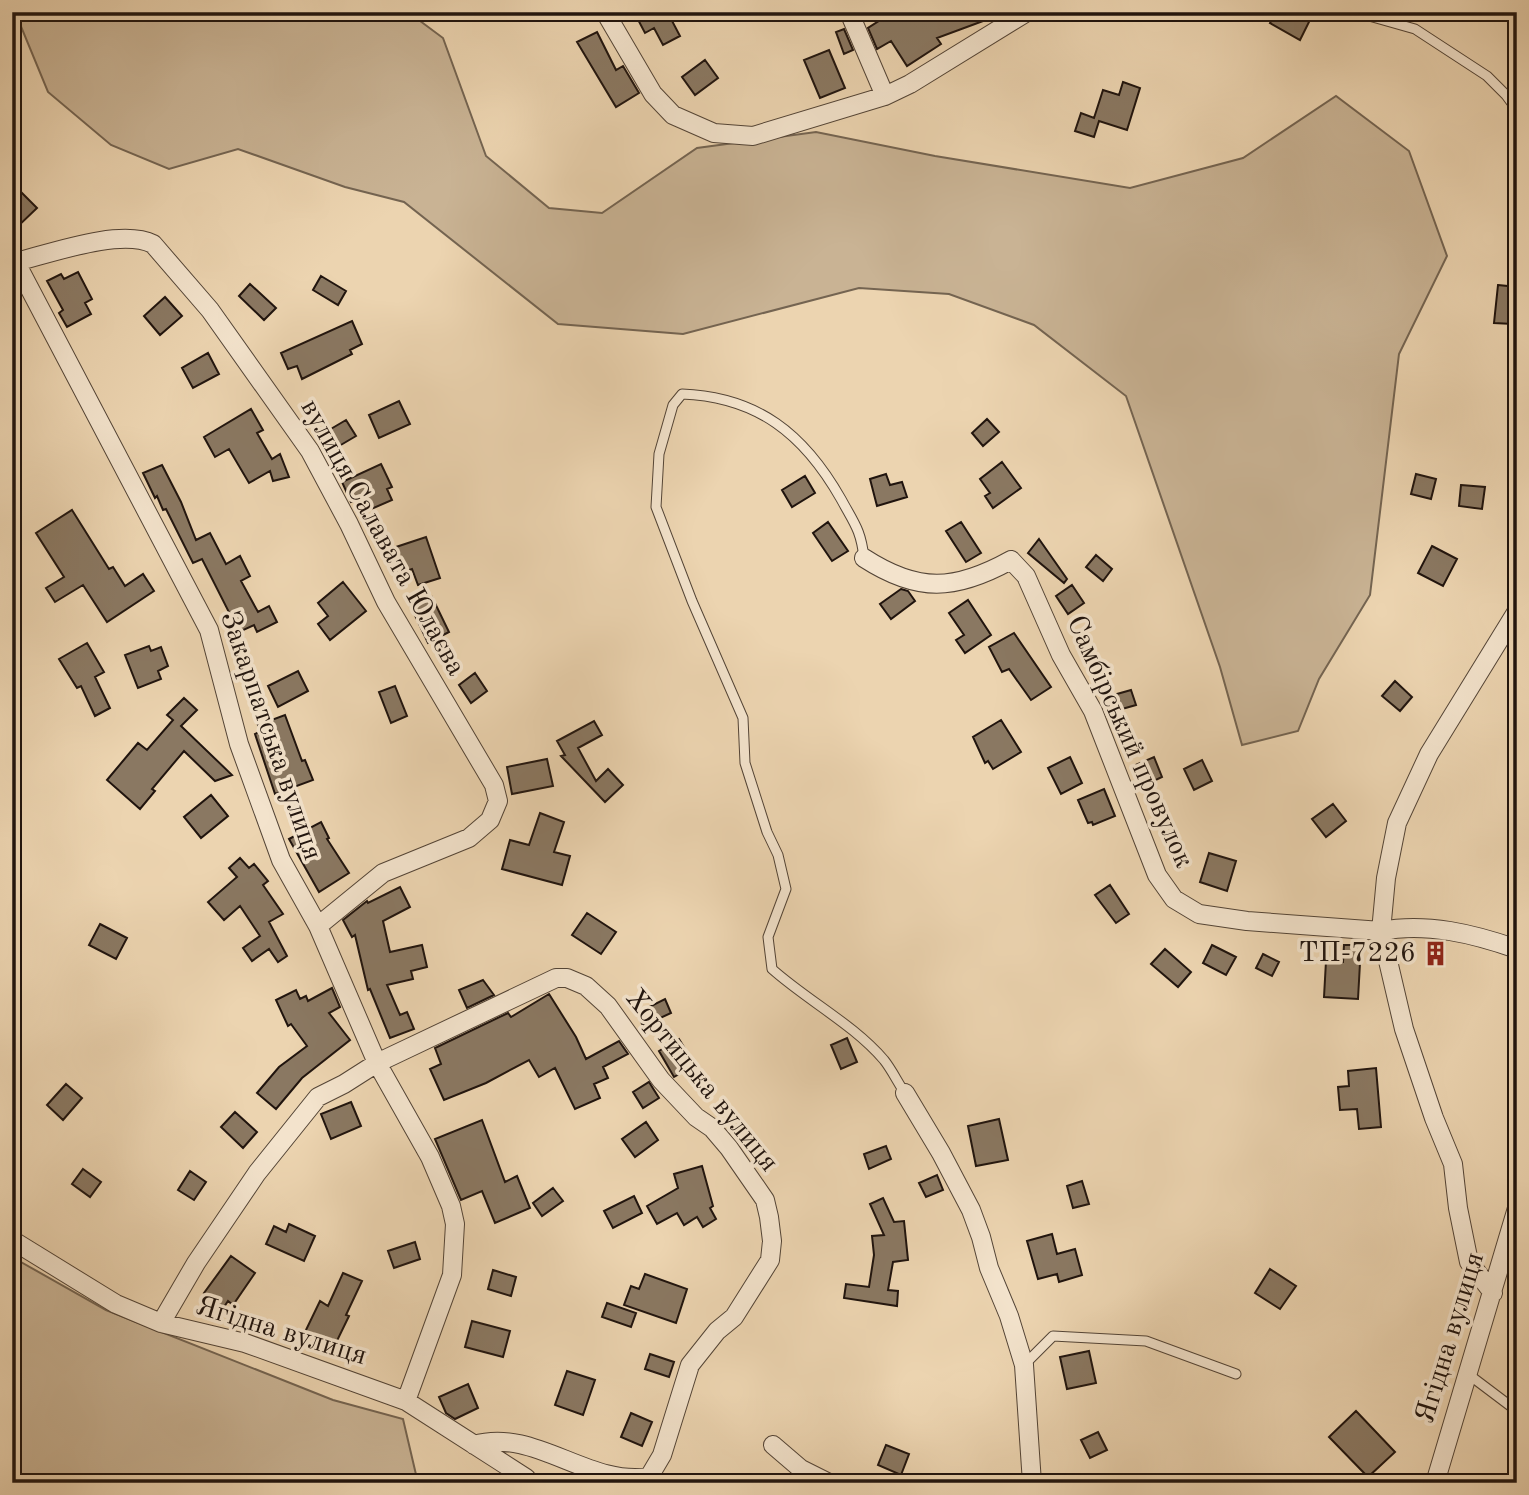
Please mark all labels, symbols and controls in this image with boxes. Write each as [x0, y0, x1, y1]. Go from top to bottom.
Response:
street label: вулиця Салавата Юлаєва [294, 395, 470, 681]
street label: Закарпатська вулиця [214, 608, 326, 864]
street label: Самбірський провулок [1061, 612, 1197, 872]
place label: ТП-7226 [1299, 940, 1416, 968]
building icon: ТП-7226 [1422, 940, 1450, 968]
street label: Хортицька вулиця [619, 985, 783, 1177]
street label: Ягідна вулиця [1412, 1249, 1490, 1427]
street label: Ягідна вулиця [192, 1293, 370, 1371]

